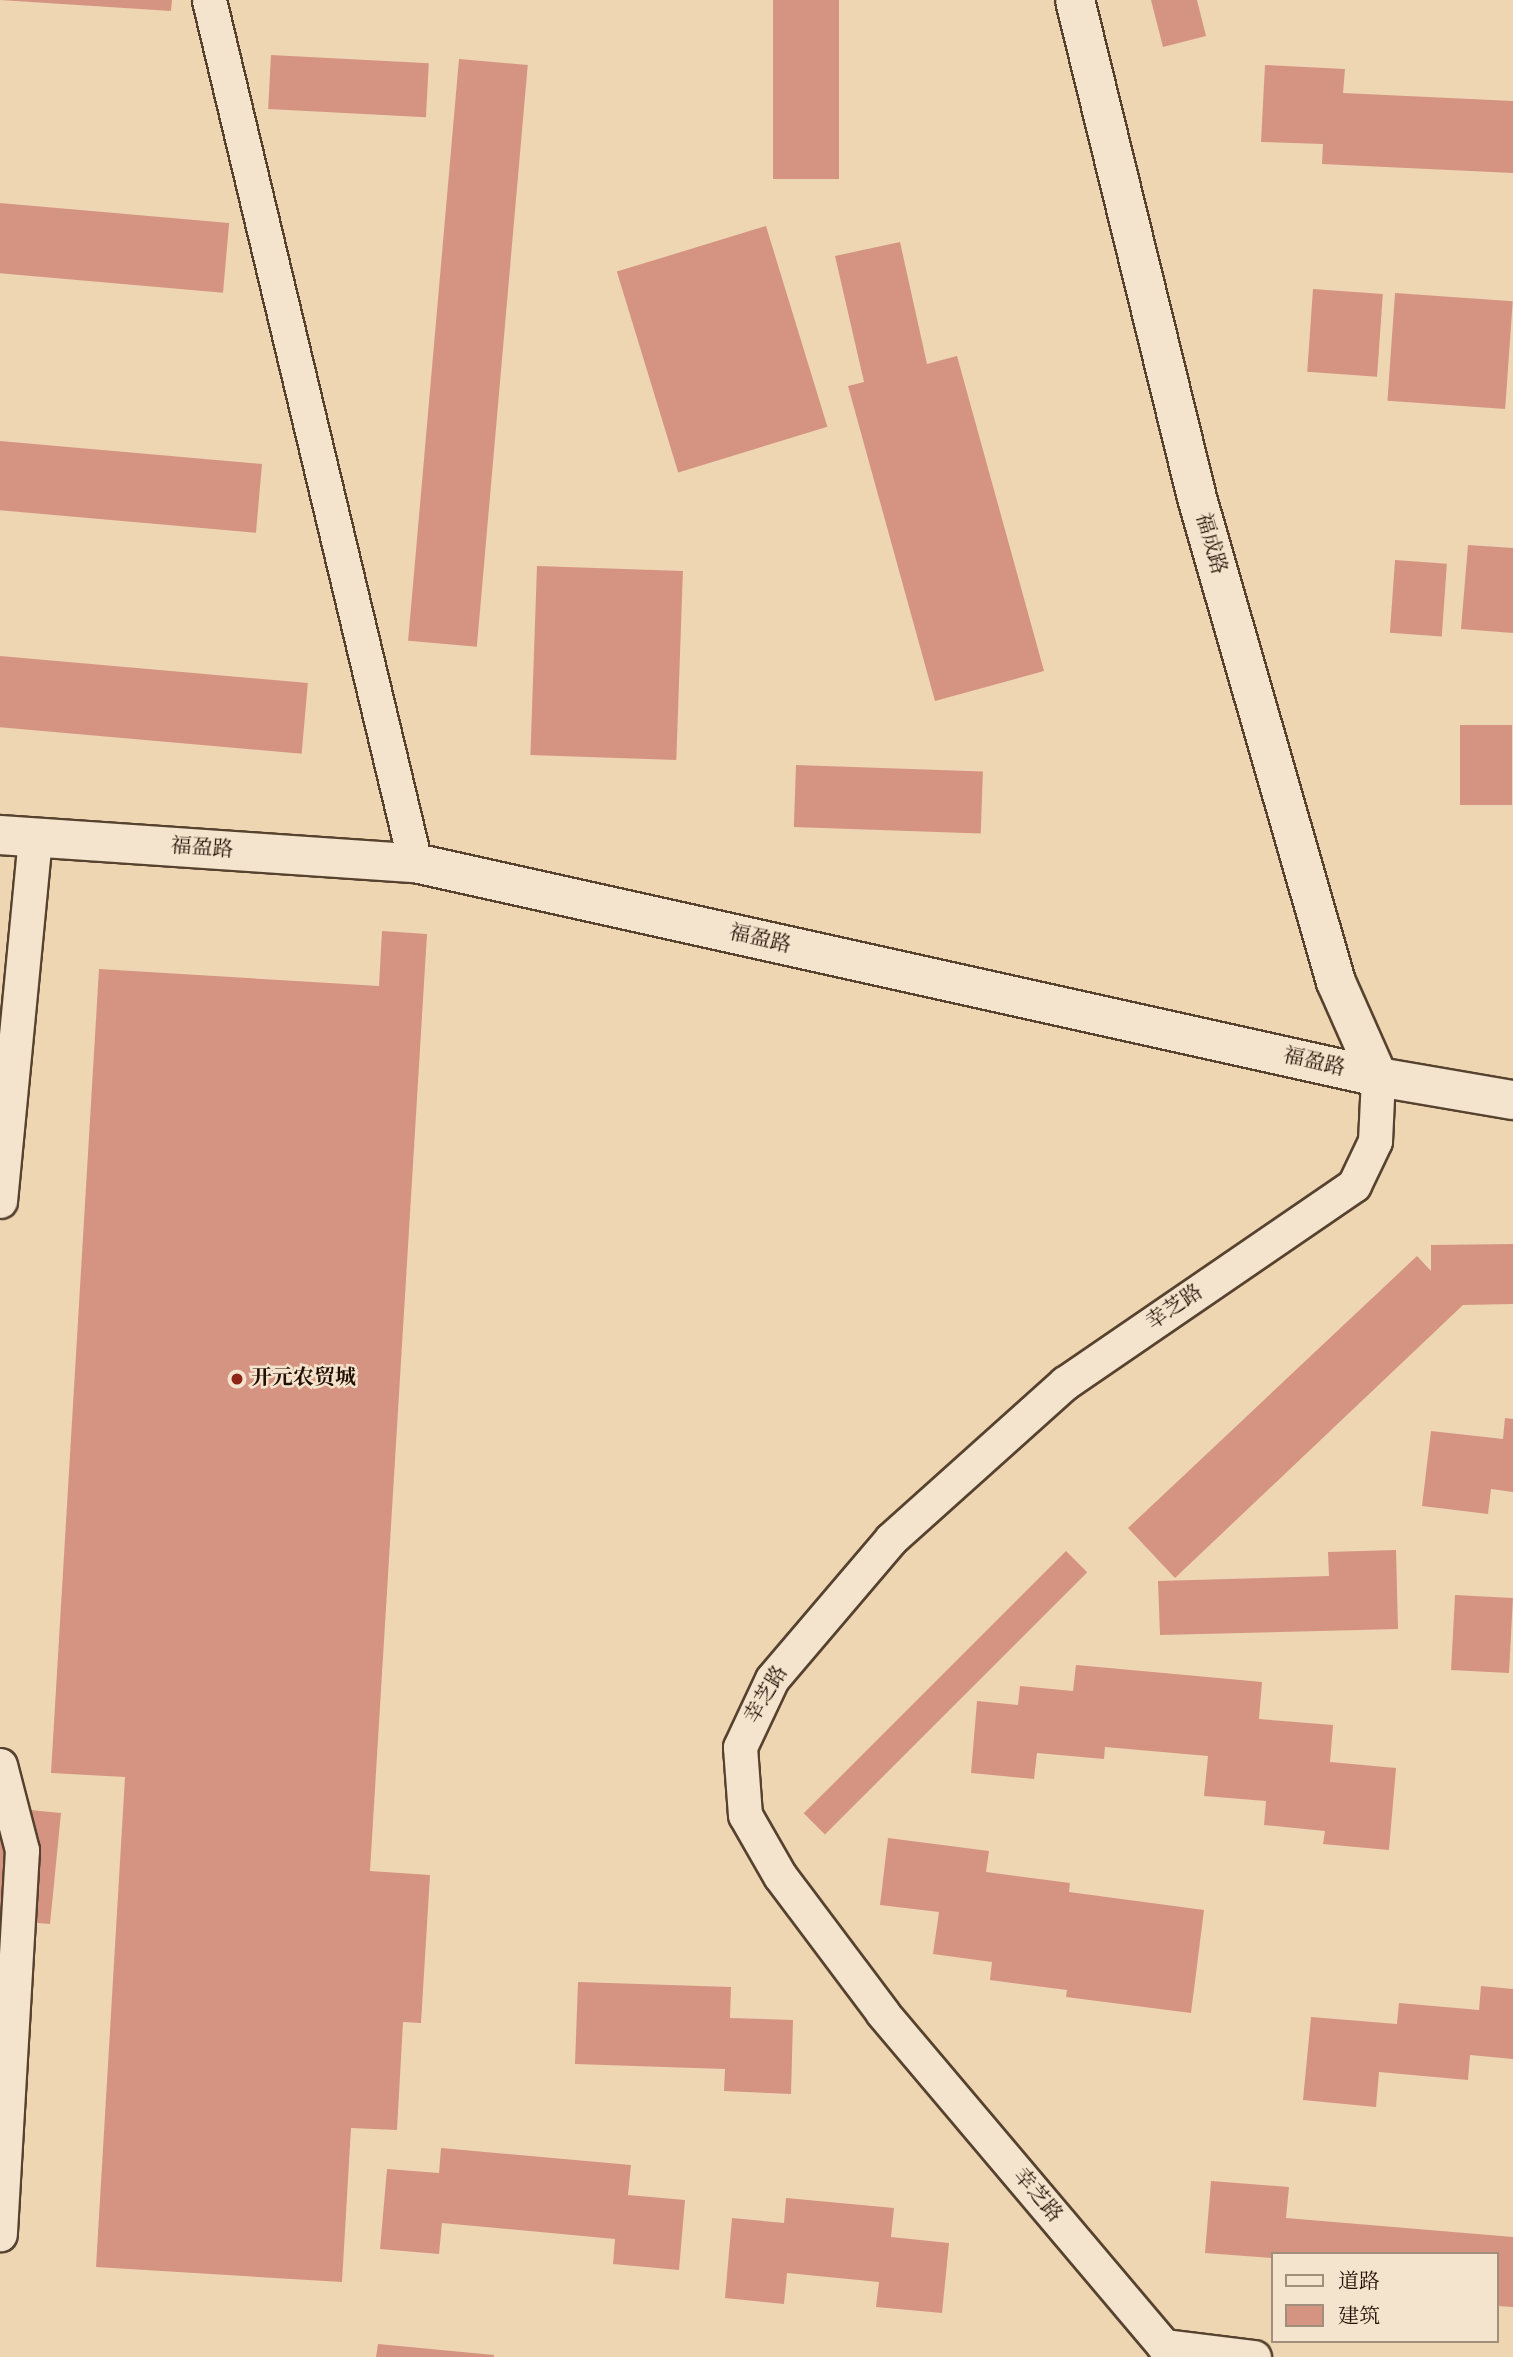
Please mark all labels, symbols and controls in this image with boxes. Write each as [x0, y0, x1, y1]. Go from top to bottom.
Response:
street label: 福成路 [1189, 510, 1231, 578]
street label: 福盈路 [170, 834, 234, 864]
street label: 福盈路 [726, 921, 794, 959]
street label: 福盈路 [1280, 1044, 1348, 1082]
street label: 幸芝路 [1142, 1280, 1208, 1336]
place label: 开元农贸城 [251, 1366, 356, 1392]
marker: 开元农贸城 [229, 1371, 245, 1387]
street label: 幸芝路 [740, 1662, 794, 1728]
street label: 幸芝路 [1007, 2164, 1067, 2228]
legend [1272, 2252, 1499, 2343]
text: 道路 [1338, 2268, 1380, 2297]
text: 建筑 [1338, 2303, 1380, 2332]

